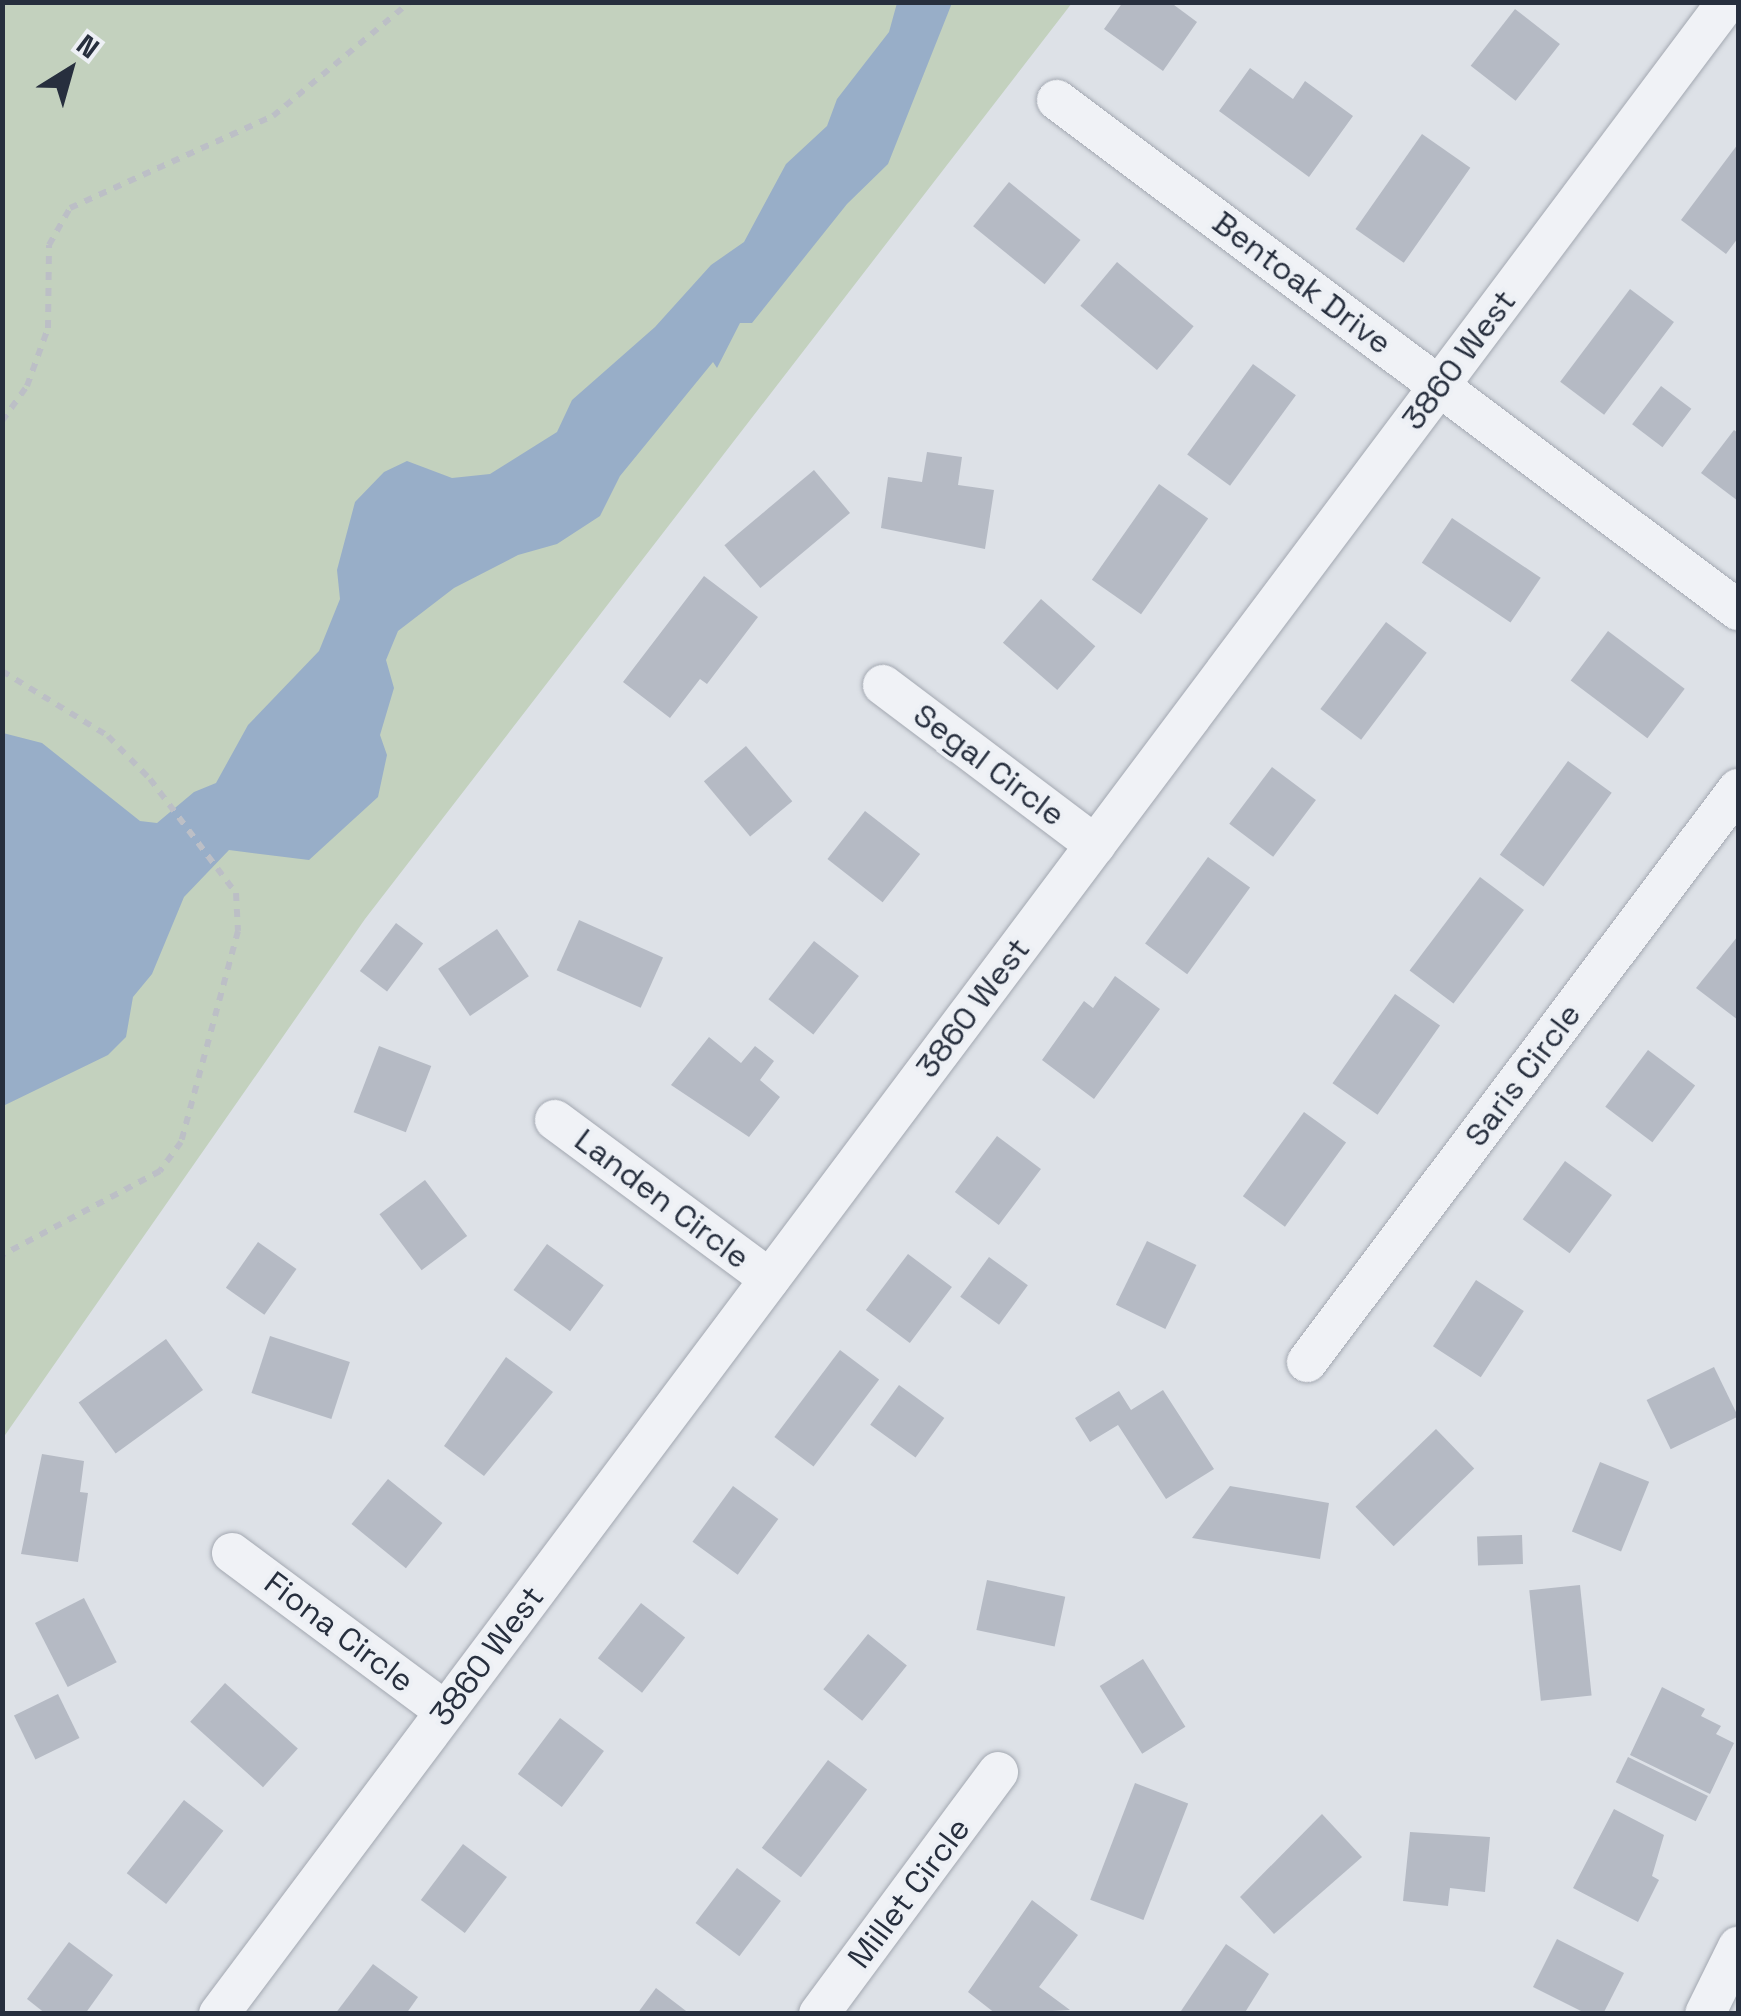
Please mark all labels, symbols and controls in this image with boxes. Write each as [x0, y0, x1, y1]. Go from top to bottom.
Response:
north arrow [20, 20, 120, 120]
text: N [70, 26, 106, 66]
street label: Bentoak Drive [1205, 203, 1399, 363]
street label: 3860 West [1394, 282, 1524, 438]
street label: Segal Circle [906, 696, 1072, 834]
street label: 3860 West [908, 930, 1038, 1086]
street label: Saris Circle [1457, 996, 1589, 1154]
street label: Landen Circle [567, 1121, 757, 1277]
street label: Fiona Circle [257, 1563, 421, 1701]
street label: 3860 West [422, 1578, 552, 1734]
street label: Millet Circle [840, 1810, 978, 1976]

